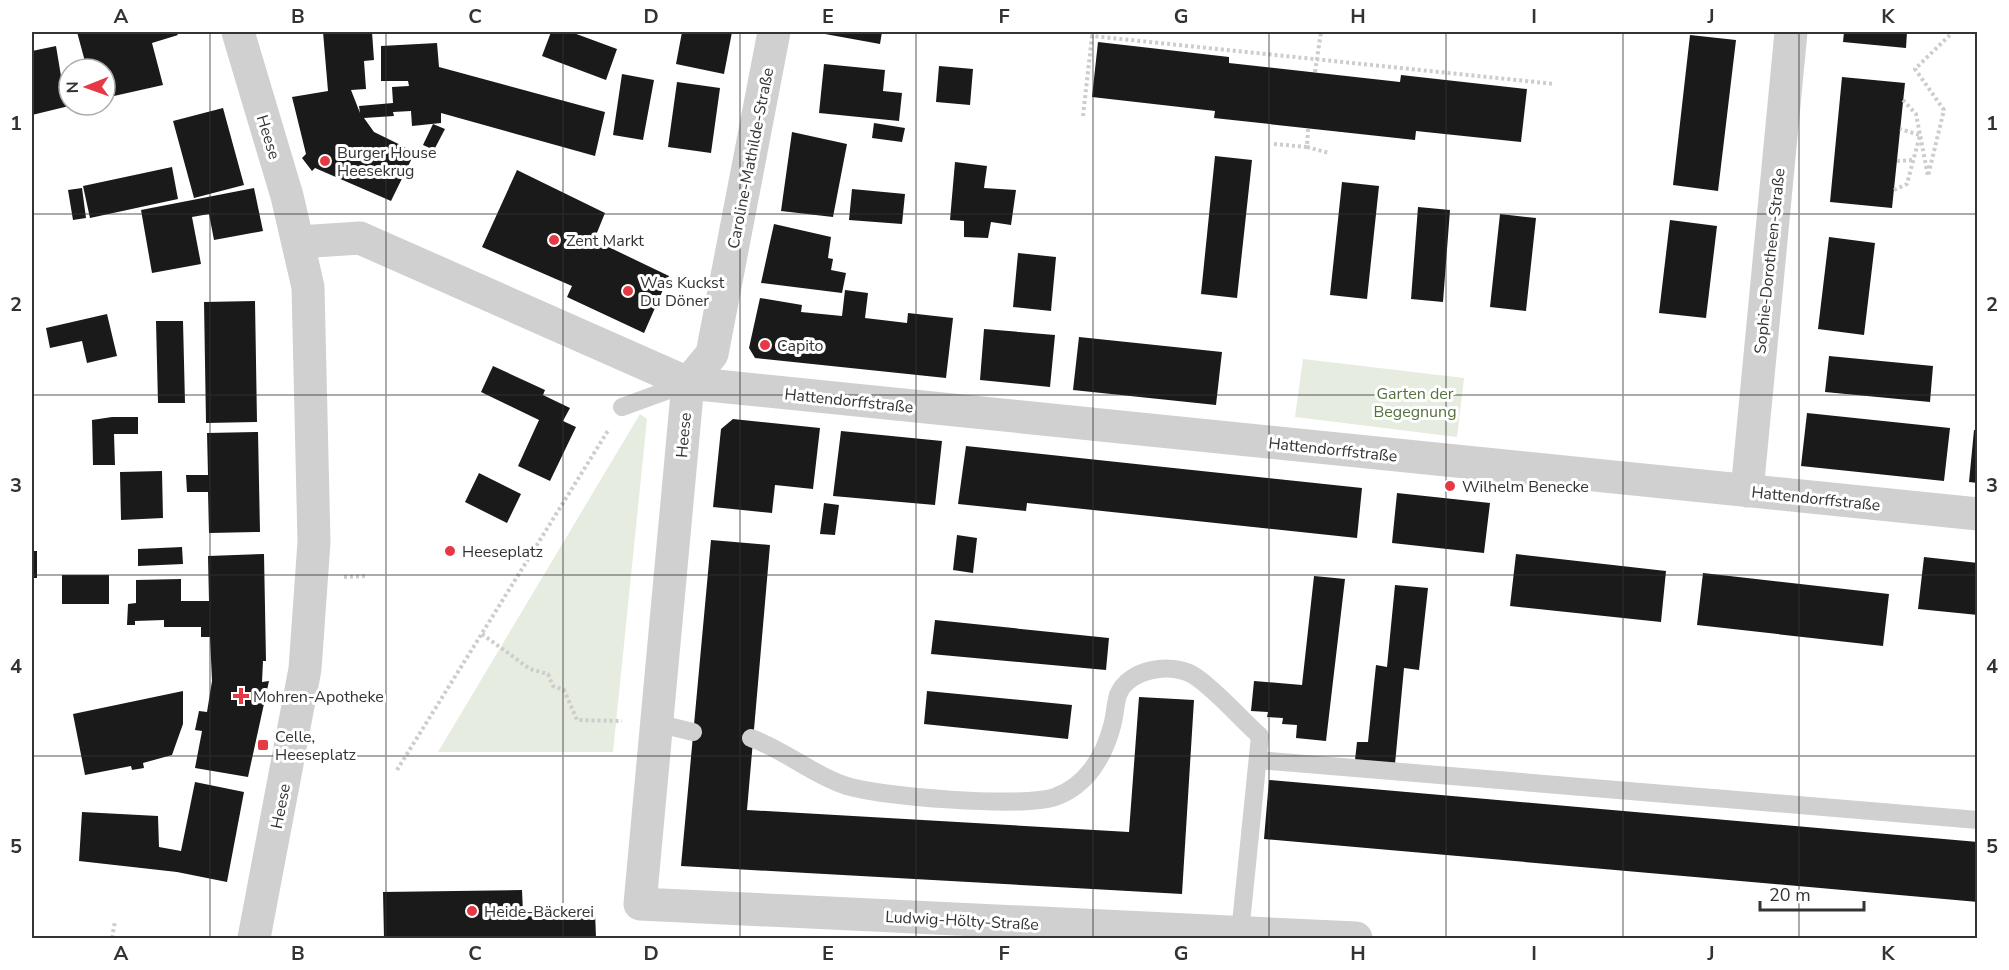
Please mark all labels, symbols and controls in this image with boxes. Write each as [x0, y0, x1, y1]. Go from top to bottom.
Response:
text: A [114, 3, 129, 30]
text: B [291, 3, 305, 30]
text: C [468, 3, 482, 30]
text: D [643, 3, 659, 30]
text: E [822, 3, 834, 30]
text: F [998, 3, 1010, 30]
text: G [1174, 3, 1188, 30]
text: H [1350, 3, 1366, 30]
text: I [1531, 3, 1537, 30]
text: J [1706, 3, 1715, 30]
text: K [1881, 3, 1895, 30]
north arrow [57, 57, 117, 117]
street label: Caroline-Mathilde-Straße [723, 66, 779, 251]
text: N [62, 81, 84, 93]
text: 1 [10, 110, 22, 137]
text: 1 [1986, 110, 1998, 137]
street label: Heese [251, 112, 285, 162]
place label: Burger House Heesekrug [337, 142, 436, 182]
marker: Burger House Heesekrug [318, 154, 332, 168]
street label: Sophie-Dorotheen-Straße [1749, 167, 1791, 355]
place label: Zent Markt [566, 230, 644, 252]
marker: Zent Markt [547, 233, 561, 247]
place label: Was Kuckst Du Döner [640, 272, 725, 312]
marker: Was Kuckst Du Döner [621, 284, 635, 298]
text: 2 [10, 291, 22, 318]
text: 2 [1986, 291, 1998, 318]
place label: Capito [777, 335, 824, 357]
marker: Capito [758, 338, 772, 352]
street label: Hattendorffstraße [783, 383, 914, 419]
park label: Garten der Begegnung [1373, 383, 1457, 423]
street label: Heese [671, 412, 697, 459]
street label: Hattendorffstraße [1267, 432, 1398, 468]
text: 3 [10, 472, 22, 499]
text: 3 [1986, 472, 1998, 499]
place label: Wilhelm Benecke [1462, 476, 1589, 498]
marker: Wilhelm Benecke [1443, 479, 1457, 493]
street label: Hattendorffstraße [1750, 481, 1881, 517]
place label: Heeseplatz [462, 541, 543, 563]
marker: Heeseplatz [443, 544, 457, 558]
text: 4 [10, 653, 22, 680]
text: 4 [1986, 653, 1998, 680]
place label: Mohren-Apotheke [253, 686, 384, 708]
marker: Mohren-Apotheke [234, 689, 248, 703]
place label: Celle, Heeseplatz [275, 726, 356, 766]
marker: Celle, Heeseplatz [256, 738, 270, 752]
street label: Heese [266, 782, 296, 831]
text: 5 [10, 833, 22, 860]
text: 5 [1986, 833, 1998, 860]
scale bar [1760, 874, 1864, 912]
text: 20 m [1769, 883, 1811, 907]
place label: Heide-Bäckerei [484, 901, 594, 923]
marker: Heide-Bäckerei [465, 904, 479, 918]
street label: Ludwig-Hölty-Straße [885, 906, 1039, 936]
text: A [114, 940, 129, 967]
text: B [291, 940, 305, 967]
text: C [468, 940, 482, 967]
text: D [643, 940, 659, 967]
text: E [822, 940, 834, 967]
text: F [998, 940, 1010, 967]
text: G [1174, 940, 1188, 967]
text: H [1350, 940, 1366, 967]
text: I [1531, 940, 1537, 967]
text: J [1706, 940, 1715, 967]
text: K [1881, 940, 1895, 967]

